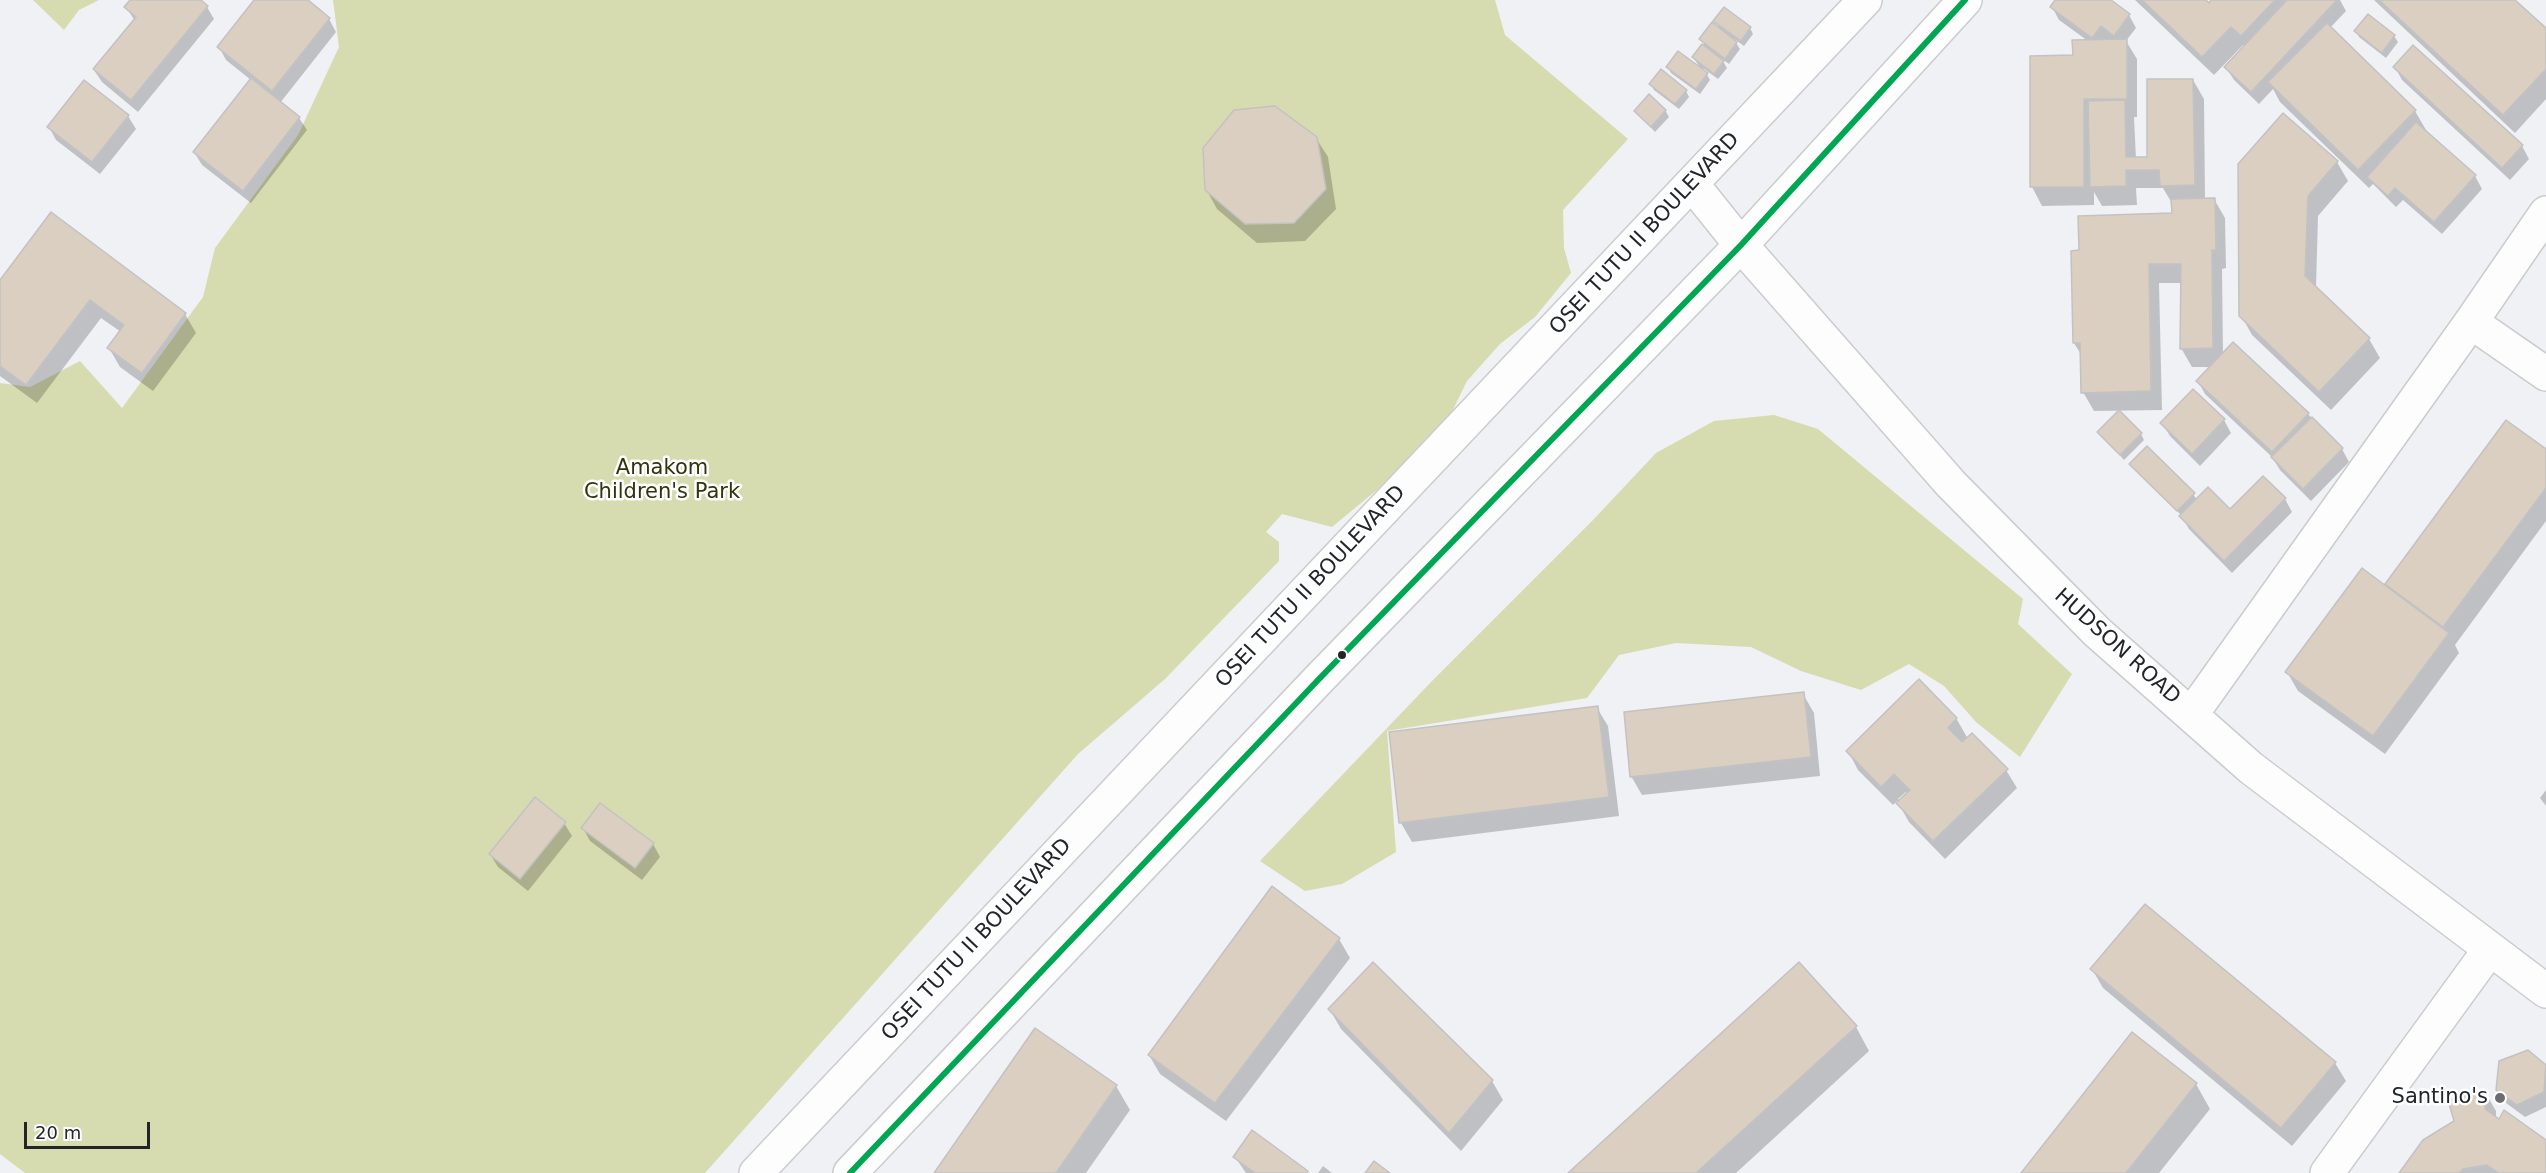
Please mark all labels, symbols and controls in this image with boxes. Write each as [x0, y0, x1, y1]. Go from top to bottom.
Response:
street label: OSEI TUTU II BOULEVARD [1545, 128, 1745, 340]
park label: Amakom Children's Park [584, 456, 740, 506]
street label: OSEI TUTU II BOULEVARD [1211, 481, 1411, 693]
street label: HUDSON ROAD [2049, 584, 2185, 710]
unlabelled marker [1336, 649, 1348, 661]
street label: OSEI TUTU II BOULEVARD [877, 834, 1077, 1046]
place label: Santino's [2392, 1085, 2488, 1111]
marker: Santino's [2493, 1091, 2507, 1105]
scale bar [27, 1110, 153, 1148]
text: 20 m [35, 1122, 81, 1143]

